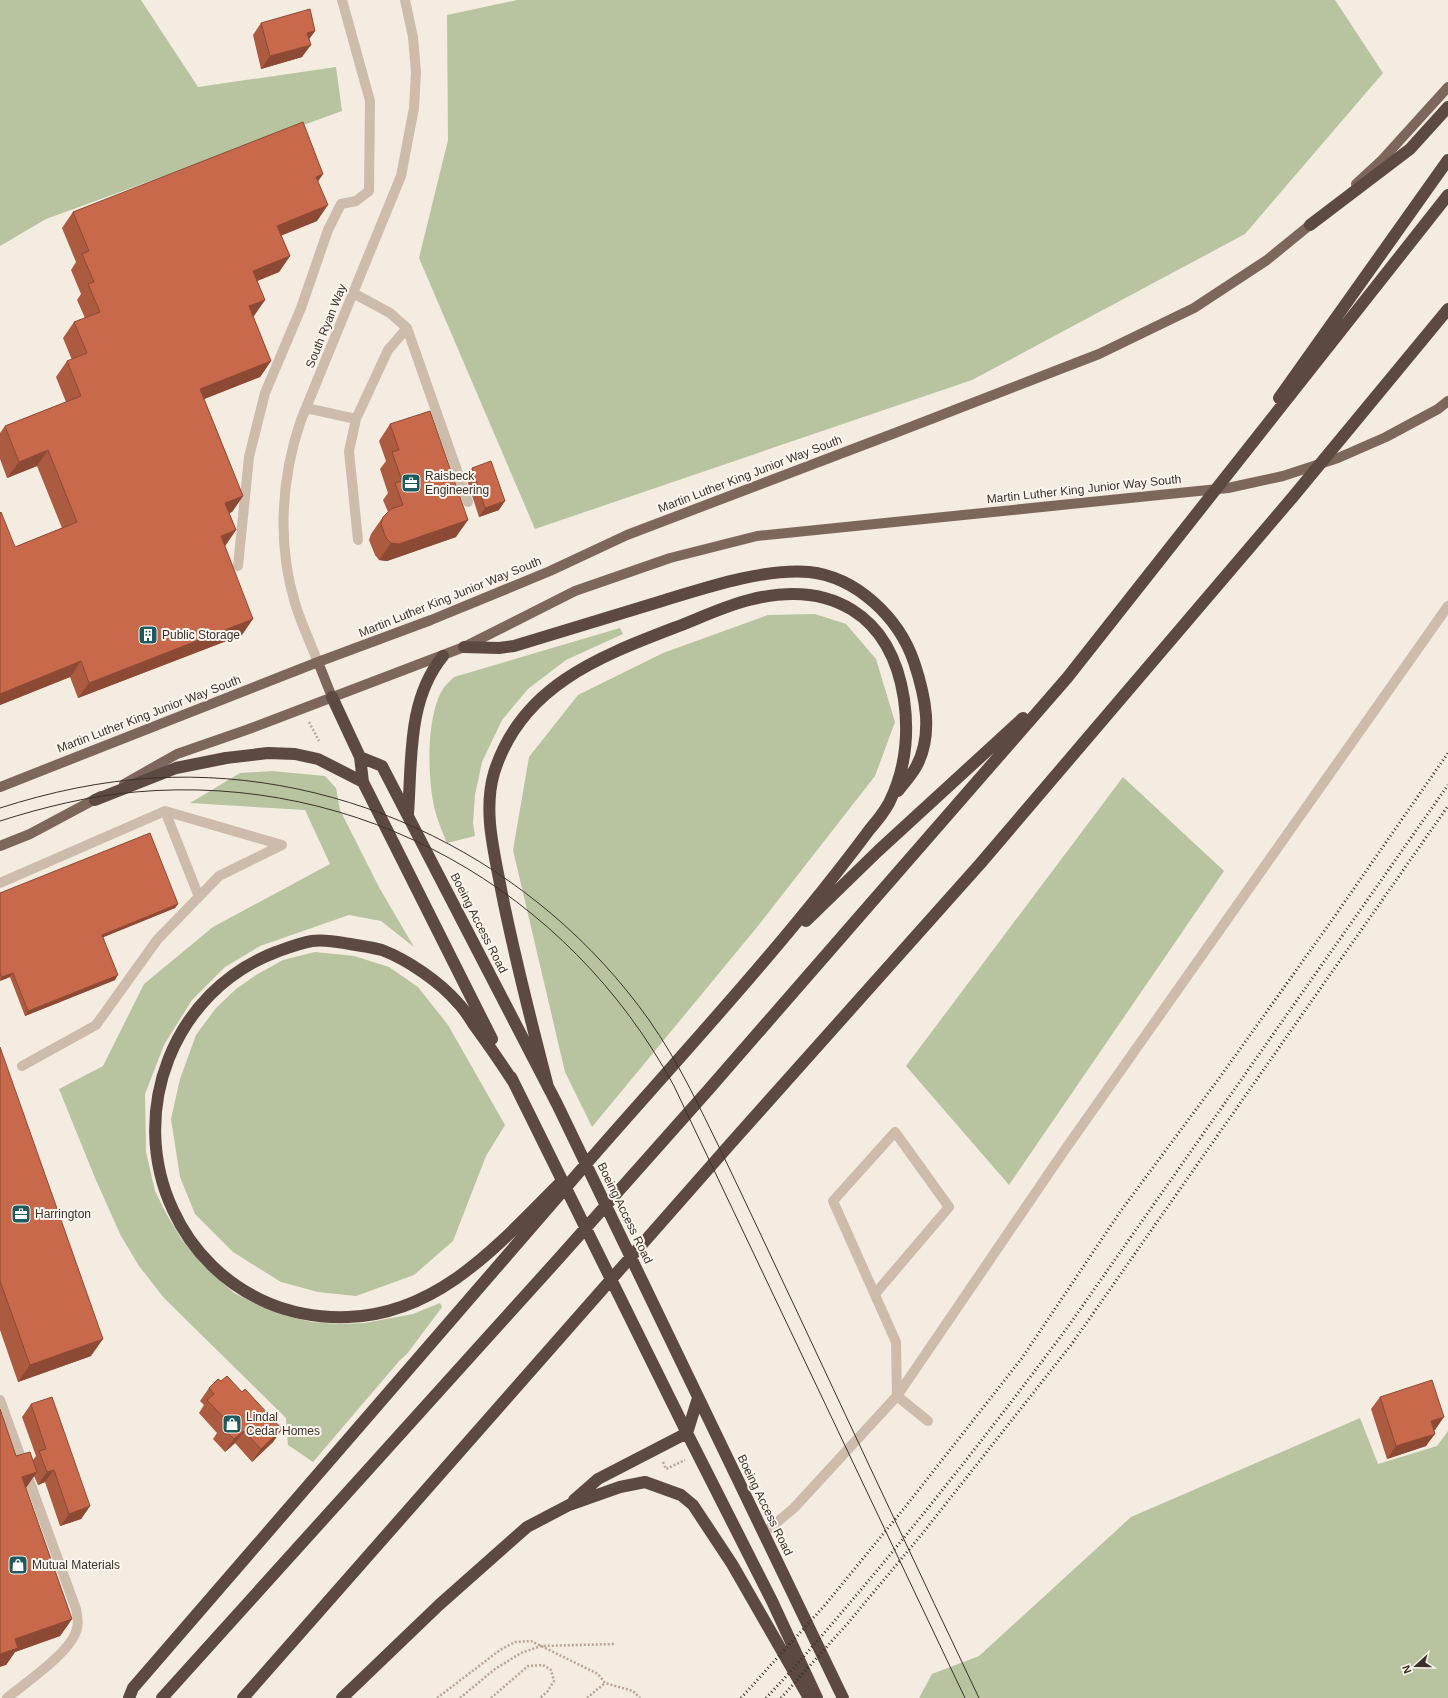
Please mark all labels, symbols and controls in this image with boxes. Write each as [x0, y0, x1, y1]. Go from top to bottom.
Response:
street label: South Ryan Way [303, 282, 349, 370]
street label: Martin Luther King Junior Way South [656, 432, 844, 516]
place label: Raisbeck Engineering [425, 469, 489, 497]
office icon: Raisbeck Engineering [400, 472, 422, 494]
street label: Martin Luther King Junior Way South [986, 472, 1182, 506]
street label: Martin Luther King Junior Way South [357, 554, 543, 640]
building icon: Public Storage [137, 624, 159, 646]
place label: Public Storage [162, 628, 240, 642]
street label: Martin Luther King Junior Way South [55, 672, 243, 756]
street label: Boeing Access Road [448, 870, 510, 976]
street label: Boeing Access Road [594, 1160, 656, 1266]
office icon: Harrington [10, 1203, 32, 1225]
place label: Harrington [35, 1207, 91, 1221]
place label: Lindal Cedar Homes [246, 1410, 320, 1438]
shop icon: Lindal Cedar Homes [221, 1413, 243, 1435]
street label: Boeing Access Road [734, 1452, 796, 1558]
shop icon: Mutual Materials [7, 1554, 29, 1576]
place label: Mutual Materials [32, 1558, 120, 1572]
north arrow [1396, 1646, 1436, 1686]
text: N [1400, 1664, 1414, 1675]

